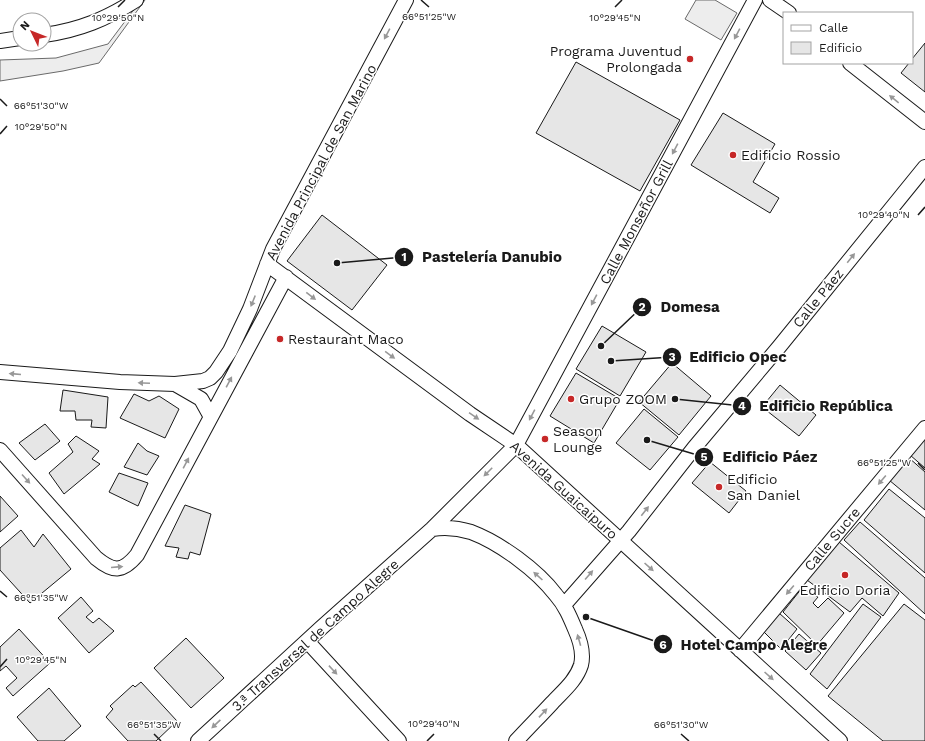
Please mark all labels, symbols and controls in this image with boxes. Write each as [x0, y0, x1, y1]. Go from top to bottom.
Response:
text: 66°51'25"W [402, 11, 456, 22]
north arrow [12, 12, 52, 52]
text: 10°29'50"N [92, 12, 144, 23]
text: 10°29'45"N [589, 12, 641, 23]
legend [783, 12, 913, 64]
text: N [18, 18, 33, 33]
text: Calle [819, 21, 848, 35]
one-way arrow [384, 29, 391, 40]
one-way arrow [734, 29, 740, 40]
text: Edificio [819, 41, 862, 55]
place label: Programa Juventud Prolongada [550, 43, 682, 75]
marker: Programa Juventud Prolongada [685, 54, 695, 64]
street label: Avenida Principal de San Marino [262, 61, 380, 263]
one-way arrow [889, 94, 900, 103]
text: 66°51'30"W [14, 100, 69, 111]
text: 10°29'50"N [15, 121, 67, 132]
one-way arrow [672, 143, 679, 155]
place label: Edificio Rossio [741, 147, 840, 163]
marker: Edificio Rossio [728, 150, 738, 160]
street label: Calle Monseñor Grill [596, 156, 676, 287]
text: 10°29'40"N [858, 209, 910, 220]
callout: Pastelería Danubio [394, 243, 570, 270]
text: Pastelería Danubio [422, 248, 562, 266]
text: 1 [401, 250, 407, 264]
one-way arrow [846, 253, 855, 263]
street label: Calle Páez [789, 265, 847, 331]
one-way arrow [305, 292, 316, 301]
one-way arrow [590, 294, 597, 306]
callout: Domesa [632, 294, 727, 321]
one-way arrow [250, 295, 256, 306]
text: Domesa [660, 298, 720, 316]
text: 2 [638, 300, 646, 314]
place label: Restaurant Maco [288, 331, 404, 347]
marker: Restaurant Maco [275, 334, 285, 344]
callout: Edificio Opec [662, 343, 795, 370]
text: Edificio Opec [689, 348, 787, 366]
text: 3 [668, 350, 676, 364]
one-way arrow [384, 351, 395, 359]
one-way arrow [9, 370, 21, 377]
one-way arrow [226, 377, 233, 388]
one-way arrow [137, 380, 150, 386]
place label: Grupo ZOOM [579, 391, 667, 407]
callout: Edificio República [732, 392, 901, 419]
marker: Grupo ZOOM [566, 394, 576, 404]
text: Edificio República [759, 397, 893, 415]
text: 4 [738, 399, 746, 413]
one-way arrow [529, 409, 535, 421]
one-way arrow [469, 412, 479, 420]
place label: Season Lounge [553, 423, 602, 455]
marker: Season Lounge [540, 434, 550, 444]
street label: Avenida Guaicaipuro [507, 438, 621, 542]
callout: Edificio Páez [694, 443, 825, 470]
text: Edificio Páez [723, 448, 818, 466]
text: 5 [701, 450, 708, 464]
one-way arrow [183, 457, 190, 469]
text: 66°51'25"W [857, 457, 911, 468]
one-way arrow [484, 467, 493, 477]
place label: Edificio San Daniel [727, 471, 801, 503]
one-way arrow [21, 474, 30, 485]
one-way arrow [878, 474, 887, 485]
marker: Edificio San Daniel [714, 482, 724, 492]
street label: Calle Sucre [801, 504, 863, 574]
one-way arrow [640, 505, 649, 516]
street label: 3.ª Transversal de Campo Alegre [228, 556, 402, 714]
one-way arrow [644, 562, 654, 572]
one-way arrow [111, 564, 123, 571]
one-way arrow [585, 570, 594, 581]
marker: Edificio Doria [840, 570, 850, 580]
one-way arrow [533, 572, 542, 581]
place label: Edificio Doria [800, 582, 891, 598]
one-way arrow [785, 585, 794, 596]
text: 66°51'35"W [14, 592, 68, 603]
callout: Hotel Campo Alegre [653, 631, 836, 658]
one-way arrow [576, 634, 582, 646]
text: Hotel Campo Alegre [681, 636, 828, 654]
text: 6 [659, 638, 667, 652]
text: 10°29'45"N [15, 654, 67, 665]
one-way arrow [329, 665, 338, 675]
one-way arrow [764, 672, 774, 681]
one-way arrow [538, 708, 547, 717]
text: 10°29'40"N [408, 718, 460, 729]
text: 66°51'35"W [127, 719, 181, 730]
text: 66°51'30"W [654, 719, 709, 730]
one-way arrow [211, 720, 222, 729]

